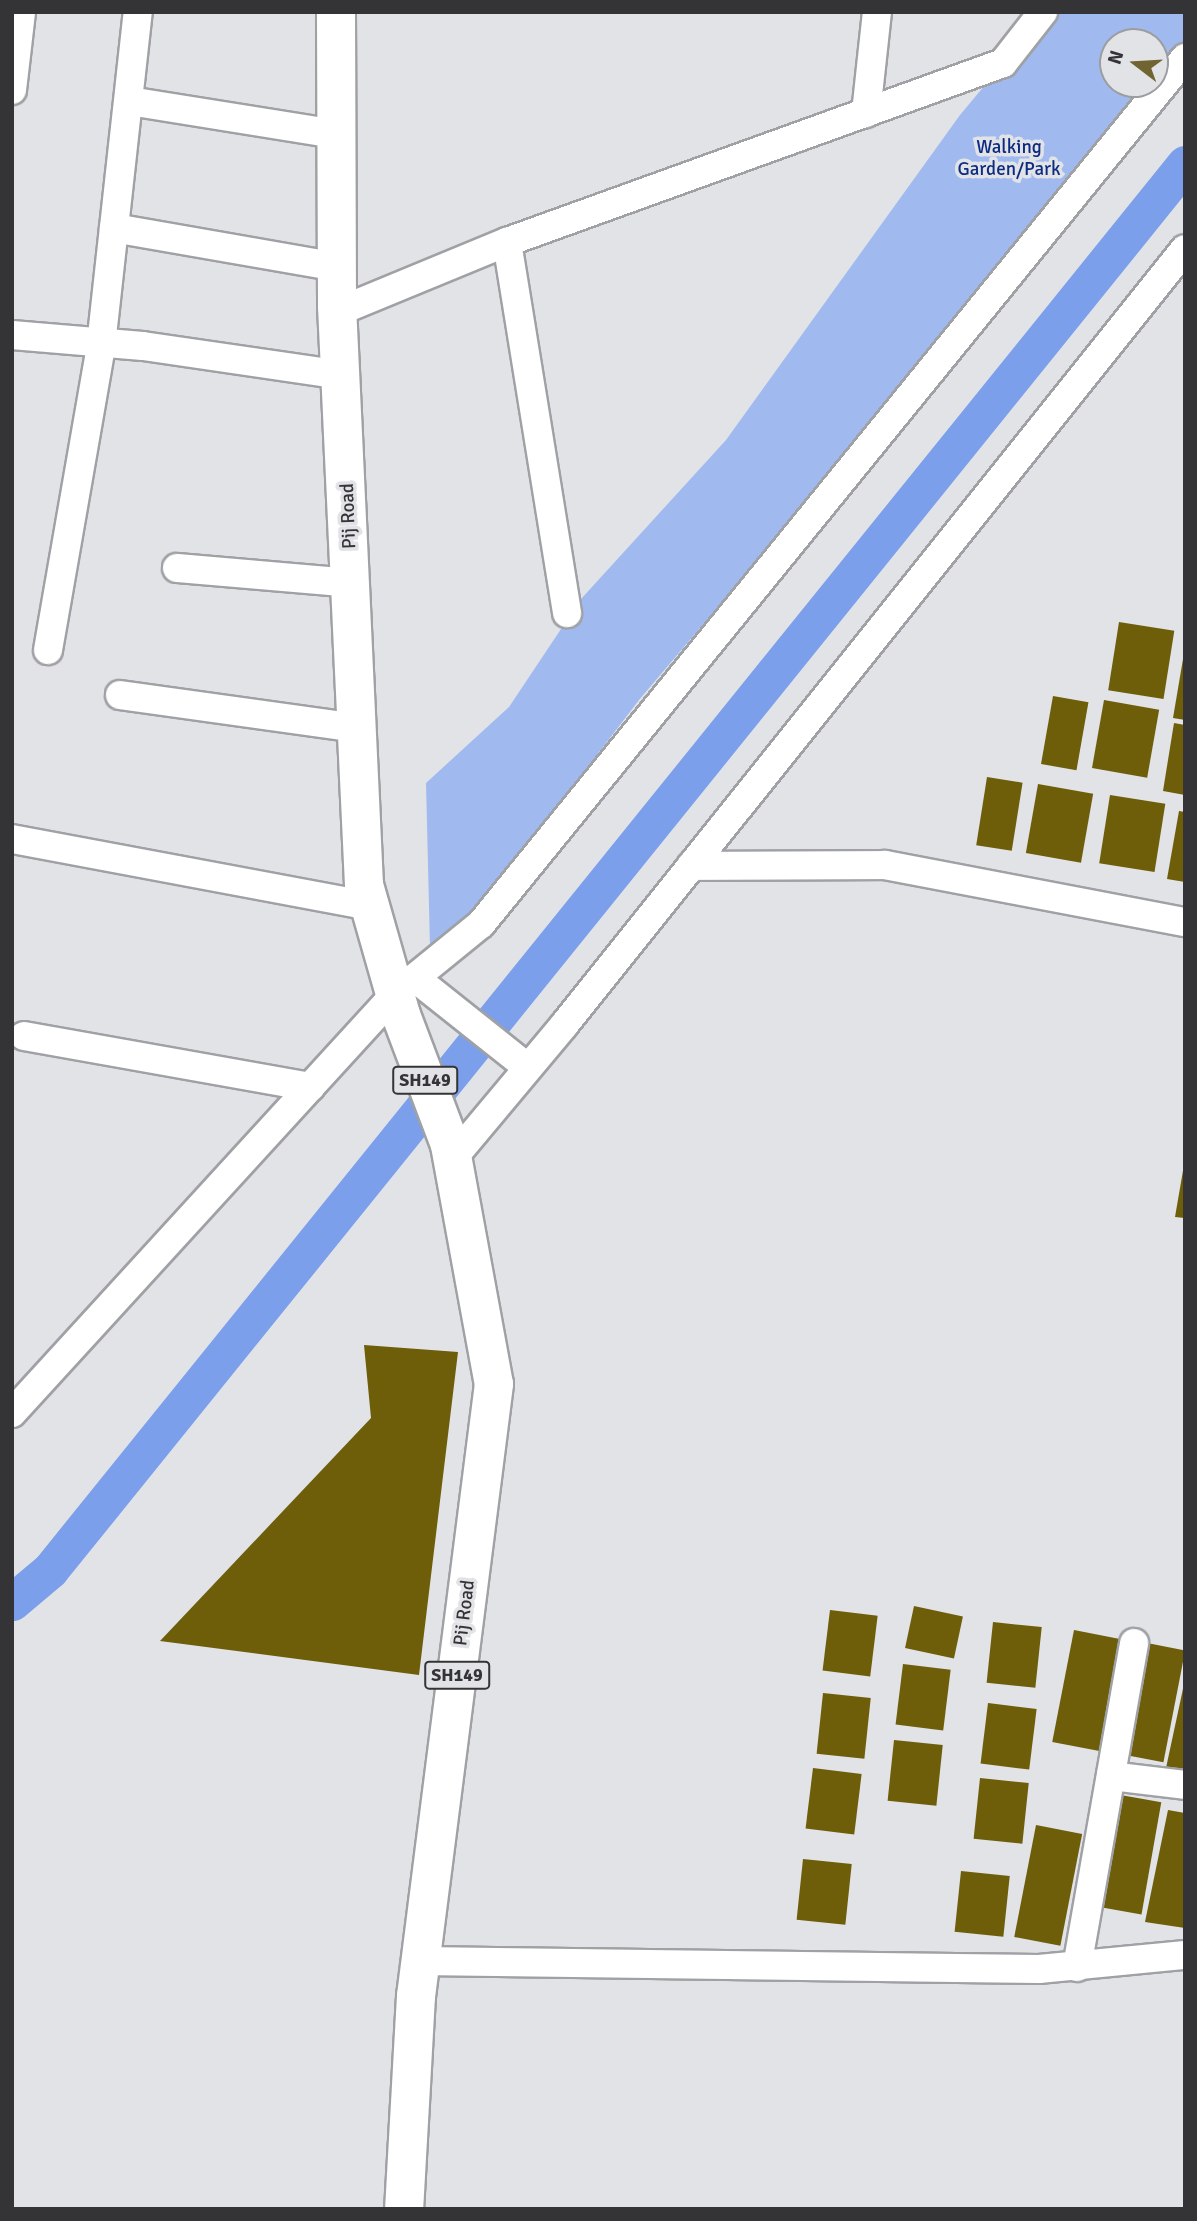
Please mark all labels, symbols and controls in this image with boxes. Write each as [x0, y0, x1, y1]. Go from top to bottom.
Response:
north arrow [1099, 28, 1169, 98]
text: N [1102, 48, 1129, 67]
park label: Walking Garden/Park [957, 137, 1061, 181]
street label: Pij Road [336, 483, 362, 549]
road number: SH149 [392, 1065, 458, 1094]
street label: Pij Road [450, 1579, 480, 1647]
road number: SH149 [424, 1660, 490, 1690]

